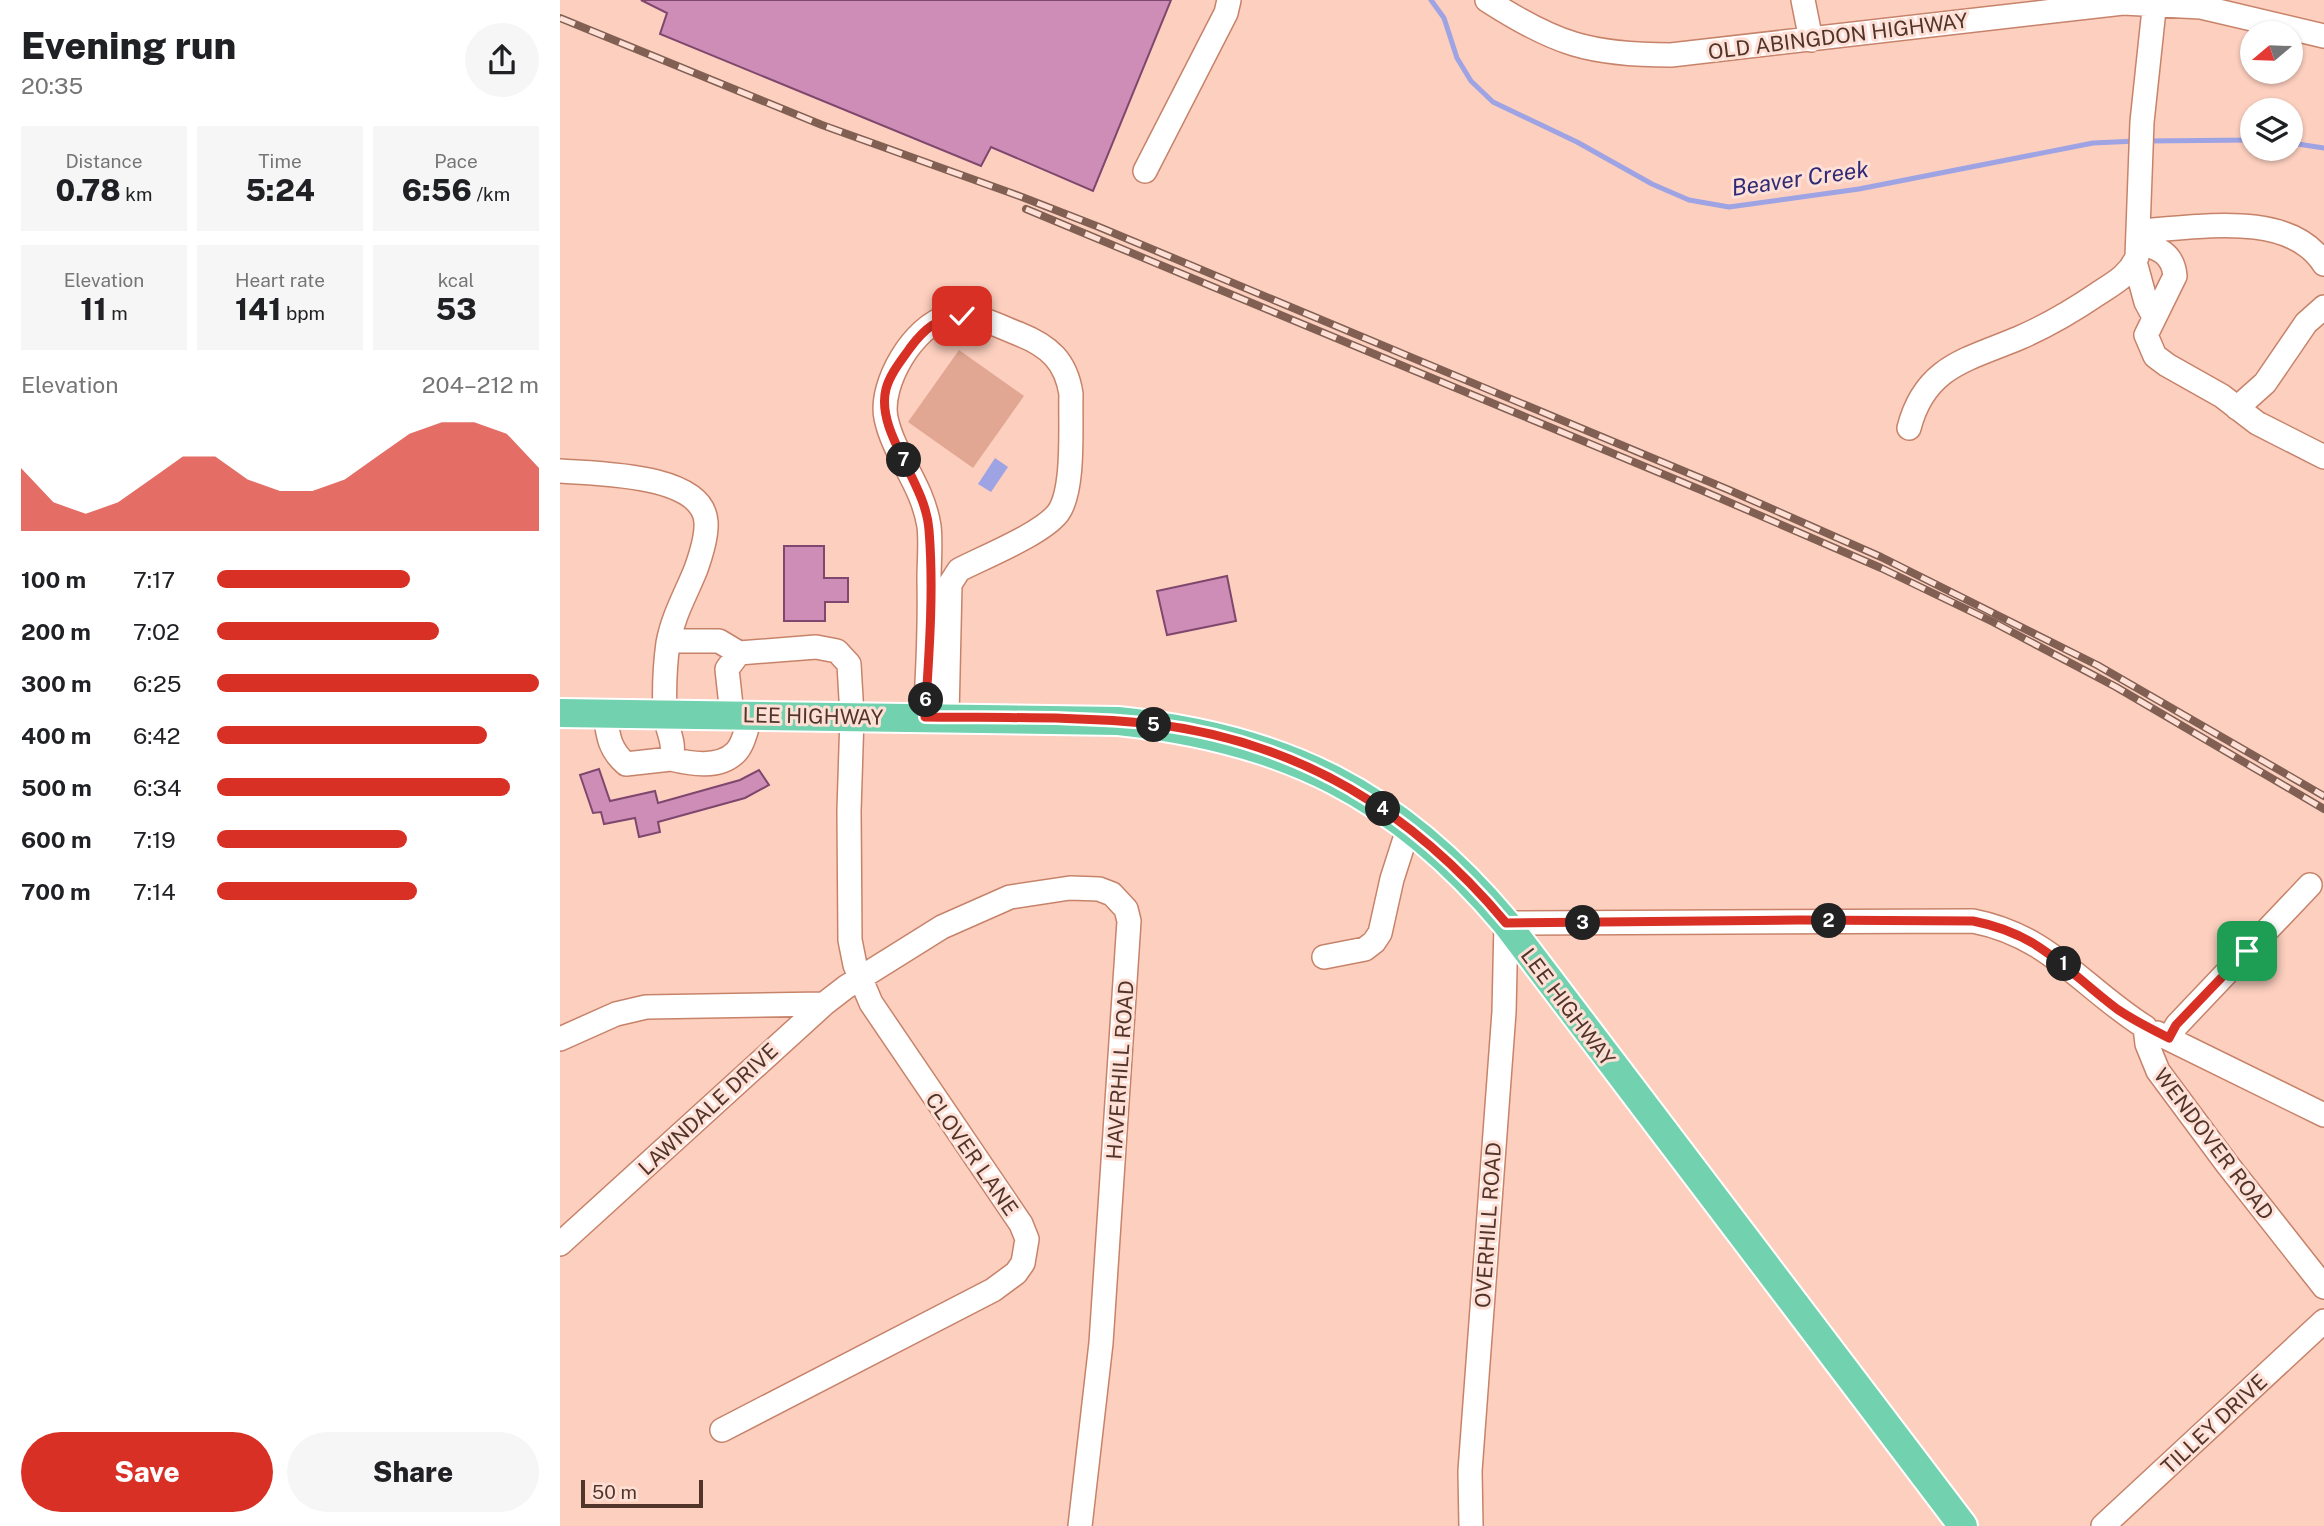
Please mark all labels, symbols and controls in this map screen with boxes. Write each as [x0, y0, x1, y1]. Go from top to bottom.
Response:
street label: OLD ABINGDON HIGHWAY [1707, 8, 1970, 64]
north arrow [2240, 21, 2303, 84]
map controls [2240, 21, 2303, 161]
text: Evening run [21, 23, 236, 68]
button: share [465, 23, 539, 97]
text: 20:35 [21, 72, 83, 99]
button: layers [2240, 98, 2303, 161]
text: Distance [65, 150, 143, 172]
text: Time [258, 150, 302, 172]
text: Pace [434, 150, 478, 172]
water label: Beaver Creek [1730, 155, 1871, 201]
text: 0.78 [56, 172, 121, 208]
text: 5:24 [245, 172, 315, 208]
text: 6:56 [402, 172, 472, 208]
text: km [121, 183, 152, 205]
text: /km [472, 183, 510, 205]
text: Elevation [64, 269, 144, 291]
text: Heart rate [235, 269, 325, 291]
text: kcal [438, 269, 474, 291]
pin [932, 286, 992, 346]
text: 11 [80, 291, 107, 327]
text: 141 [235, 291, 281, 327]
text: 53 [435, 291, 477, 327]
icon: check [943, 297, 981, 335]
text: m [107, 302, 128, 324]
text: bpm [281, 302, 325, 324]
text: Elevation [21, 371, 119, 398]
text: 204–212 m [422, 371, 539, 398]
pin: 7 [886, 442, 922, 477]
text: 7 [898, 448, 909, 470]
text: 100 m [21, 566, 86, 593]
text: 7:17 [133, 566, 175, 593]
text: 200 m [21, 618, 91, 645]
text: 7:02 [133, 618, 180, 645]
text: 300 m [21, 670, 92, 697]
text: 6:25 [133, 670, 181, 697]
pin: 6 [908, 682, 944, 718]
text: 6 [919, 688, 932, 710]
street label: LEE HIGHWAY [742, 702, 884, 730]
pin: 5 [1136, 708, 1172, 742]
text: 5 [1147, 713, 1160, 735]
text: 400 m [21, 722, 91, 749]
text: 6:42 [133, 722, 181, 749]
text: 500 m [21, 774, 92, 801]
text: 6:34 [133, 774, 181, 801]
pin: 4 [1366, 792, 1400, 826]
text: 4 [1376, 797, 1389, 819]
text: 600 m [21, 826, 91, 853]
text: 7:19 [133, 826, 176, 853]
text: 700 m [21, 878, 91, 905]
text: 7:14 [133, 878, 176, 905]
pin: 2 [1812, 904, 1846, 939]
pin: 3 [1566, 906, 1600, 940]
text: 2 [1822, 909, 1835, 931]
text: 3 [1576, 911, 1589, 933]
pin [2217, 921, 2277, 981]
icon: arrive [2228, 932, 2266, 970]
street label: LEE HIGHWAY [1516, 943, 1620, 1071]
pin: 1 [2046, 946, 2082, 982]
text: 1 [2059, 952, 2068, 974]
street label: HAVERHILL ROAD [1101, 980, 1139, 1160]
street label: LAWNDALE DRIVE [633, 1038, 783, 1180]
street label: WENDOVER ROAD [2149, 1063, 2279, 1225]
street label: CLOVER LANE [920, 1088, 1024, 1220]
street label: OVERHILL ROAD [1470, 1141, 1506, 1309]
street label: TILLEY DRIVE [2156, 1369, 2272, 1479]
button: Save [21, 1432, 273, 1512]
button: Share [287, 1432, 539, 1512]
scale bar [581, 1477, 704, 1509]
text: 50 m [592, 1481, 637, 1503]

